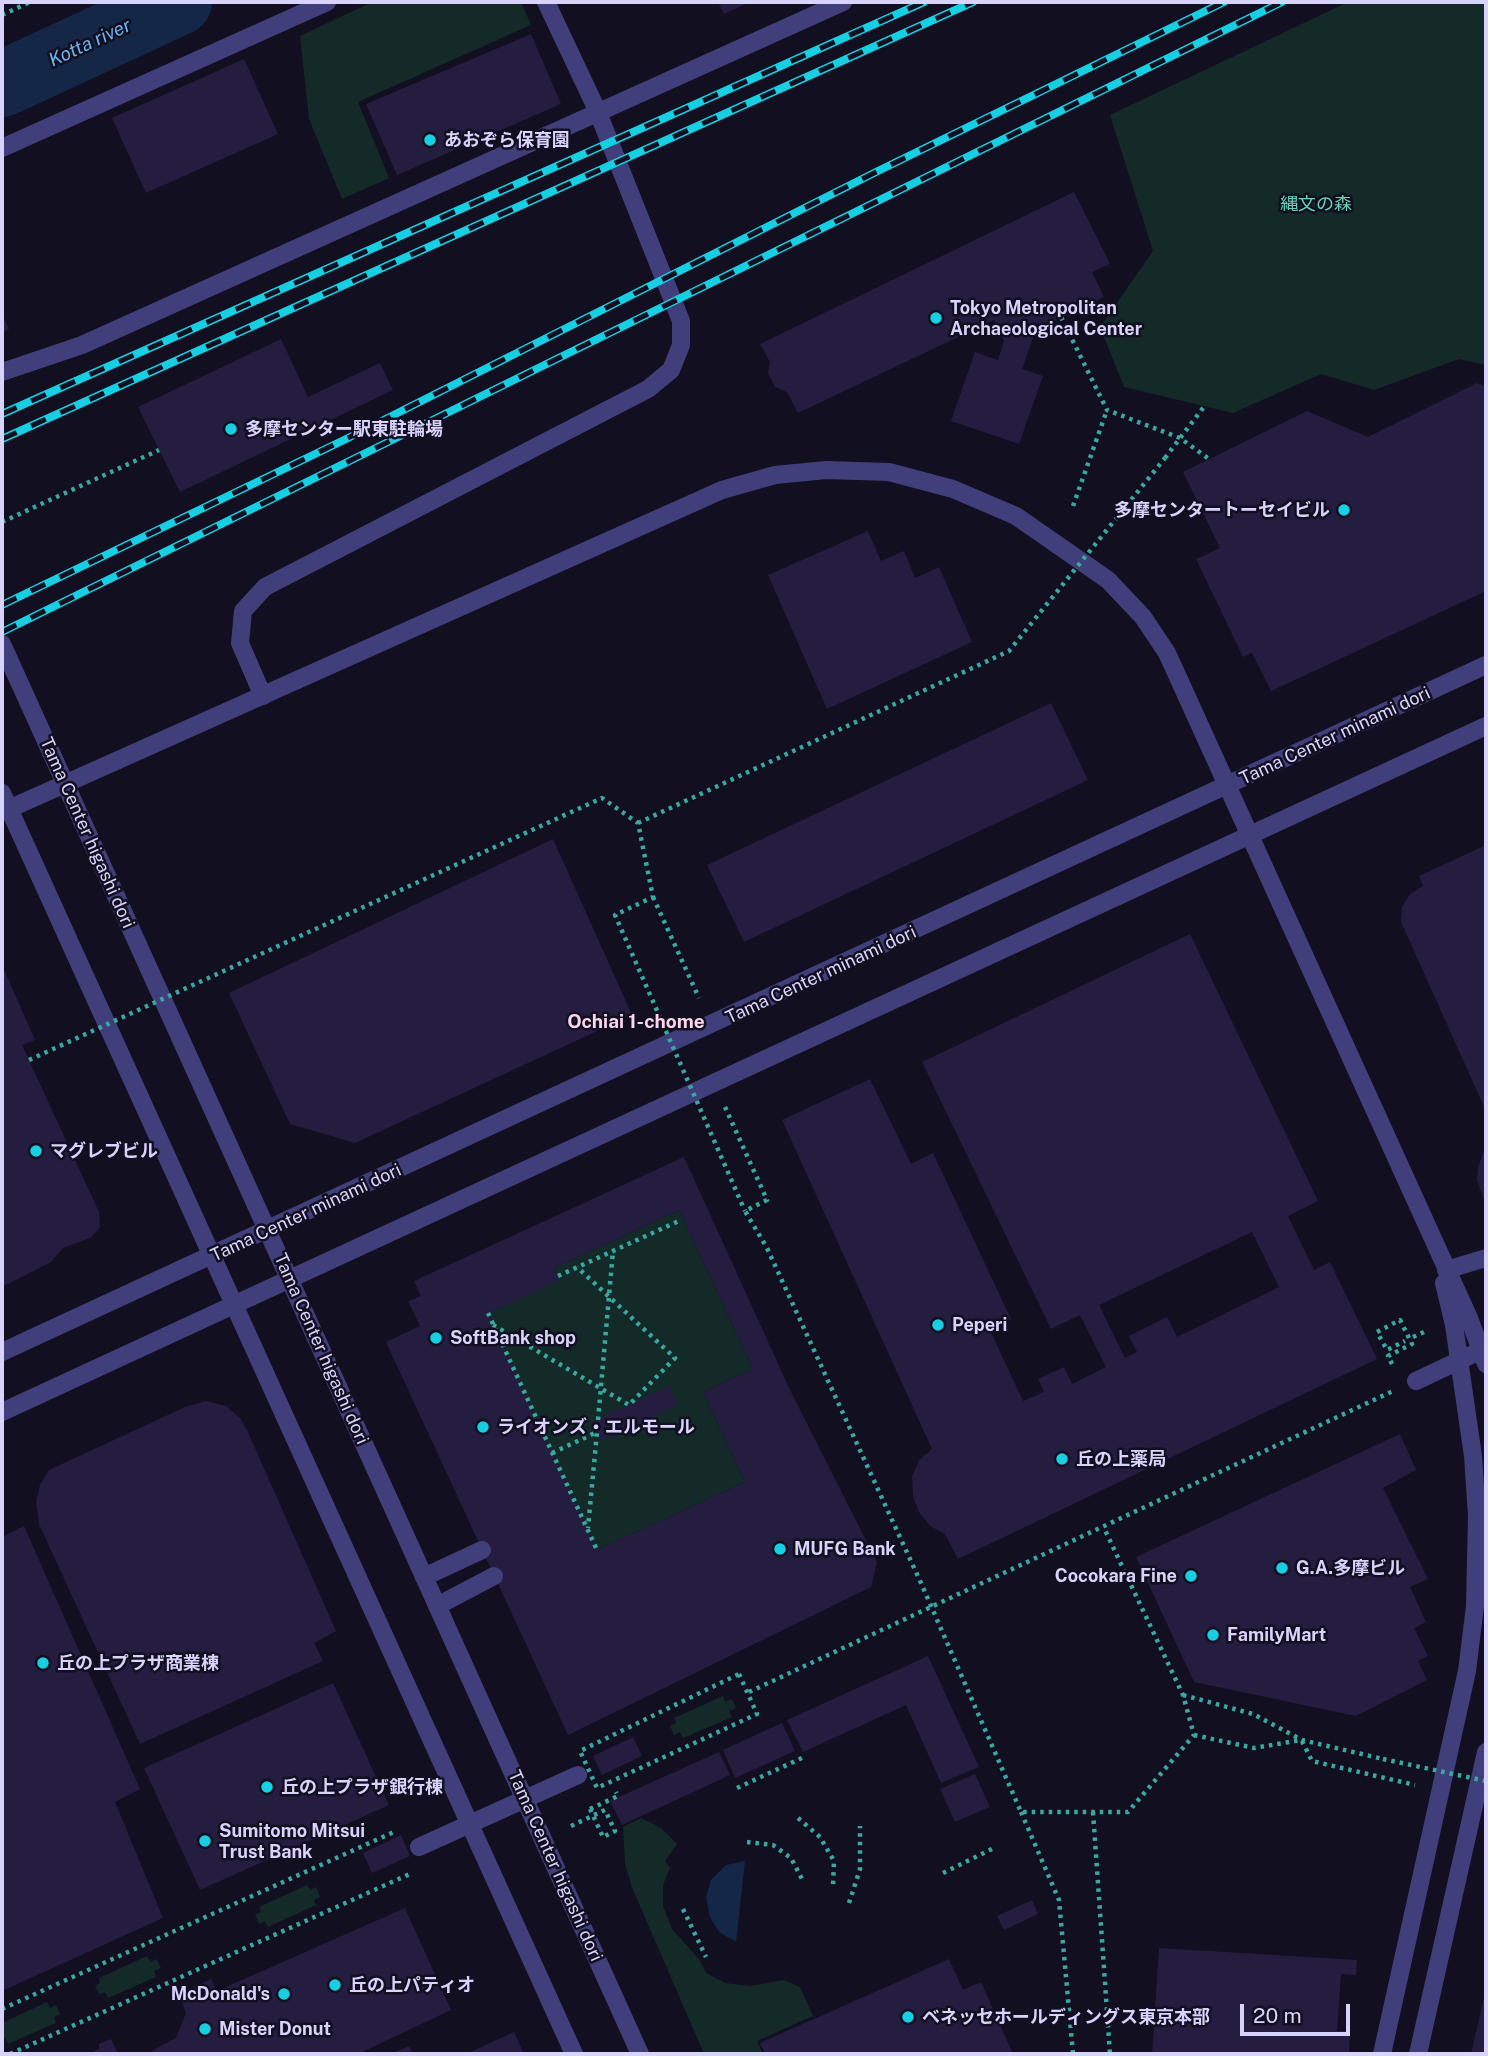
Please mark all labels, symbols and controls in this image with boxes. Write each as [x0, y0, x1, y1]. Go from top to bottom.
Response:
water label: Kotta river [45, 14, 135, 72]
place label: あおぞら保育園 [444, 129, 570, 151]
marker: あおぞら保育園 [422, 132, 438, 148]
park label: 縄文の森 [1280, 193, 1352, 215]
place label: Tokyo Metropolitan Archaeological Center [950, 297, 1142, 340]
marker: Tokyo Metropolitan Archaeological Center [928, 310, 944, 326]
place label: 多摩センター駅東駐輪場 [245, 418, 443, 440]
marker: 多摩センター駅東駐輪場 [223, 421, 239, 437]
place label: 多摩センタートーセイビル [1114, 499, 1330, 521]
marker: 多摩センタートーセイビル [1336, 502, 1352, 518]
street label: Tama Center minami dori [1236, 682, 1434, 790]
street label: Tama Center higashi dori [35, 734, 139, 932]
street label: Tama Center minami dori [722, 921, 920, 1029]
district label: Ochiai 1-chome [567, 1011, 705, 1033]
place label: マグレブビル [50, 1140, 158, 1162]
marker: マグレブビル [28, 1143, 44, 1159]
street label: Tama Center minami dori [207, 1159, 405, 1267]
street label: Tama Center higashi dori [269, 1250, 373, 1448]
place label: Peperi [952, 1314, 1007, 1336]
marker: Peperi [930, 1317, 946, 1333]
place label: SoftBank shop [450, 1327, 576, 1349]
marker: SoftBank shop [428, 1330, 444, 1346]
place label: ライオンズ・エルモール [497, 1416, 695, 1438]
marker: ライオンズ・エルモール [475, 1419, 491, 1435]
place label: 丘の上薬局 [1076, 1448, 1166, 1470]
marker: 丘の上薬局 [1054, 1451, 1070, 1467]
place label: MUFG Bank [794, 1538, 896, 1560]
marker: MUFG Bank [772, 1541, 788, 1557]
place label: G.A.多摩ビル [1296, 1557, 1405, 1579]
marker: G.A.多摩ビル [1274, 1560, 1290, 1576]
place label: Cocokara Fine [1055, 1565, 1177, 1587]
marker: Cocokara Fine [1183, 1568, 1199, 1584]
place label: FamilyMart [1227, 1624, 1326, 1646]
marker: FamilyMart [1205, 1627, 1221, 1643]
place label: 丘の上プラザ商業棟 [57, 1652, 219, 1674]
marker: 丘の上プラザ商業棟 [35, 1655, 51, 1671]
street label: Tama Center higashi dori [503, 1767, 607, 1965]
place label: 丘の上プラザ銀行棟 [281, 1776, 443, 1798]
marker: 丘の上プラザ銀行棟 [259, 1779, 275, 1795]
place label: Sumitomo Mitsui Trust Bank [219, 1820, 365, 1862]
marker: Sumitomo Mitsui Trust Bank [197, 1833, 213, 1849]
place label: 丘の上パティオ [349, 1974, 475, 1996]
marker: 丘の上パティオ [327, 1977, 343, 1993]
place label: McDonald's [171, 1983, 270, 2005]
marker: McDonald's [276, 1986, 292, 2002]
scale bar [1243, 1990, 1353, 2034]
text: 20 m [1253, 2003, 1302, 2028]
place label: ベネッセホールディングス東京本部 [922, 2006, 1210, 2028]
marker: ベネッセホールディングス東京本部 [900, 2009, 916, 2025]
place label: Mister Donut [219, 2018, 331, 2040]
marker: Mister Donut [197, 2021, 213, 2037]

